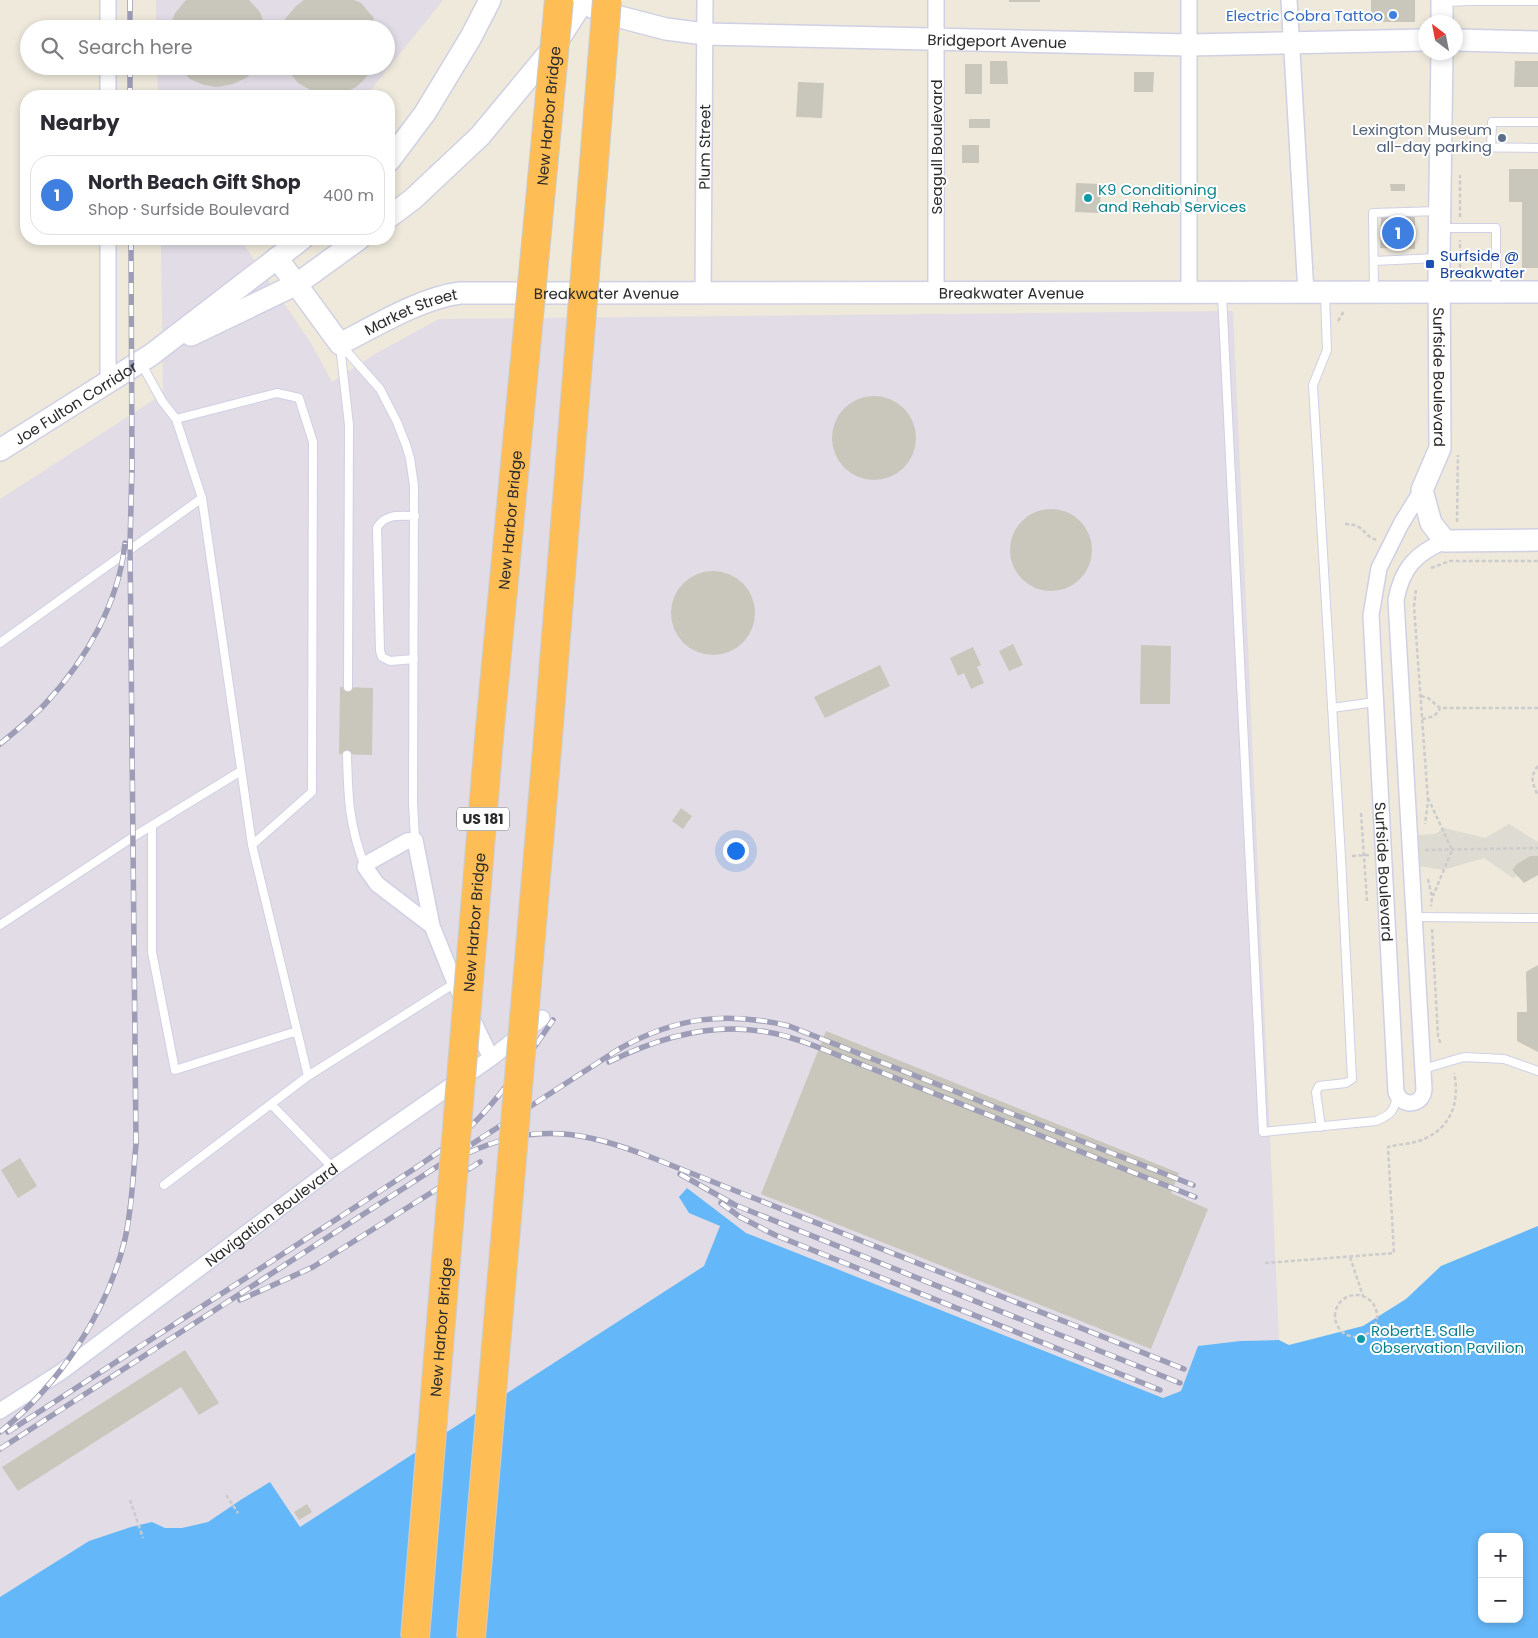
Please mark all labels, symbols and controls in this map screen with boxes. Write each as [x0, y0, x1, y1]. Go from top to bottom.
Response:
place label: Electric Cobra Tattoo [1226, 5, 1383, 26]
marker: Electric Cobra Tattoo [1387, 9, 1399, 21]
north arrow [1418, 15, 1463, 60]
search box [20, 20, 395, 75]
street label: Bridgeport Avenue [927, 29, 1067, 53]
icon: search [38, 34, 66, 62]
text: Search here [78, 34, 192, 61]
street label: New Harbor Bridge [531, 45, 565, 186]
street label: Seagull Boulevard [926, 79, 947, 215]
street label: Plum Street [693, 104, 715, 190]
text: Nearby [40, 108, 120, 137]
place label: Lexington Museum all-day parking [1352, 119, 1492, 157]
marker: Lexington Museum all-day parking [1496, 132, 1508, 144]
text: North Beach Gift Shop [88, 169, 301, 196]
place label: K9 Conditioning and Rehab Services [1098, 179, 1246, 217]
text: 1 [54, 184, 60, 207]
text: 400 m [323, 184, 374, 207]
marker: K9 Conditioning and Rehab Services [1082, 192, 1094, 204]
text: Shop · Surfside Boulevard [88, 198, 290, 221]
pin: 1 [1382, 214, 1414, 252]
place label: Surfside @ Breakwater [1440, 245, 1525, 283]
marker: Surfside @ Breakwater [1424, 258, 1436, 270]
street label: Breakwater Avenue [534, 282, 679, 303]
street label: Breakwater Avenue [939, 282, 1084, 303]
street label: Market Street [360, 283, 459, 340]
street label: Surfside Boulevard [1429, 307, 1450, 447]
street label: Joe Fulton Corridor [10, 356, 141, 449]
street label: New Harbor Bridge [493, 449, 527, 591]
street label: Surfside Boulevard [1370, 801, 1399, 942]
road number: US 181 [457, 808, 509, 831]
your location [723, 838, 749, 864]
street label: New Harbor Bridge [458, 852, 490, 993]
street label: Navigation Boulevard [200, 1158, 342, 1271]
street label: New Harbor Bridge [424, 1257, 457, 1398]
place label: Robert E. Salle Observation Pavilion [1371, 1320, 1524, 1358]
marker: Robert E. Salle Observation Pavilion [1355, 1333, 1367, 1345]
map controls [1478, 1533, 1523, 1623]
button: + [1478, 1533, 1523, 1578]
button: − [1478, 1578, 1523, 1623]

